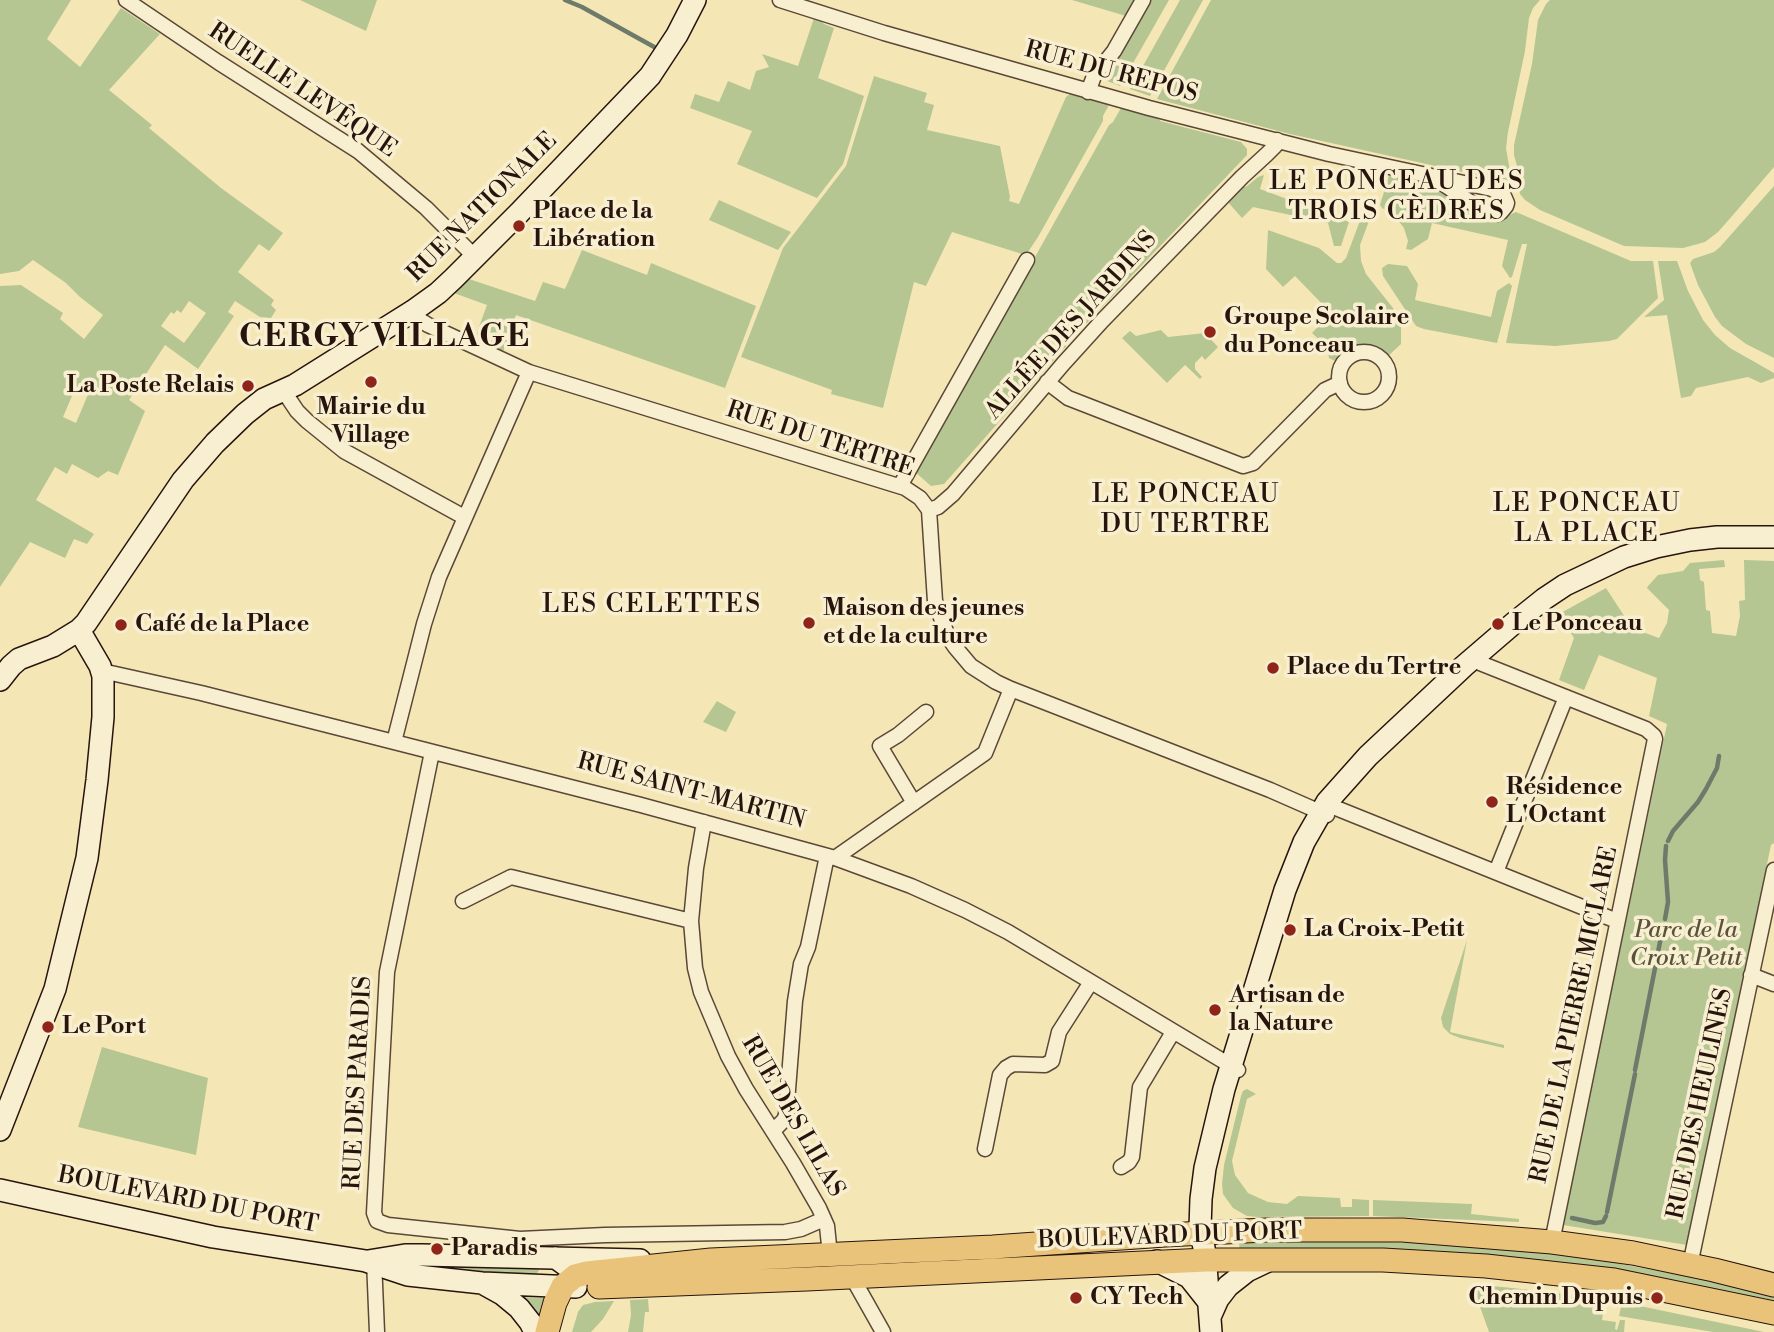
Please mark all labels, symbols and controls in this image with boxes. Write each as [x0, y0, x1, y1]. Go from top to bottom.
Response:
street label: RUELLE LEVÊQUE [202, 17, 402, 165]
street label: RUE DU REPOS [1021, 36, 1201, 110]
street label: RUE NATIONALE [402, 127, 564, 289]
district label: LE PONCEAU DES TROIS CÈDRES [1271, 167, 1523, 228]
place label: Place de la Libération [533, 198, 655, 254]
marker: Place de la Libération [511, 218, 527, 234]
street label: ALLÉE DES JARDINS [980, 226, 1164, 426]
place label: Groupe Scolaire du Ponceau [1224, 304, 1409, 360]
district label: CERGY VILLAGE [241, 319, 529, 357]
marker: Groupe Scolaire du Ponceau [1202, 324, 1218, 340]
place label: La Poste Relais [66, 372, 234, 400]
marker: Mairie du Village [363, 374, 379, 390]
marker: La Poste Relais [240, 378, 256, 394]
place label: Mairie du Village [316, 394, 426, 450]
street label: RUE DU TERTRE [722, 396, 918, 484]
district label: LE PONCEAU DU TERTRE [1093, 480, 1279, 542]
district label: LE PONCEAU LA PLACE [1494, 489, 1680, 550]
district label: LES CELETTES [543, 590, 761, 622]
place label: Maison des jeunes et de la culture [823, 595, 1024, 651]
place label: Le Ponceau [1512, 610, 1642, 638]
place label: Café de la Place [135, 611, 309, 639]
marker: Maison des jeunes et de la culture [801, 615, 817, 631]
marker: Le Ponceau [1490, 616, 1506, 632]
marker: Café de la Place [113, 617, 129, 633]
place label: Place du Tertre [1287, 654, 1462, 682]
marker: Place du Tertre [1265, 660, 1281, 676]
street label: RUE SAINT-MARTIN [574, 748, 808, 836]
place label: Résidence L'Octant [1506, 774, 1622, 830]
marker: Résidence L'Octant [1484, 794, 1500, 810]
street label: RUE DE LA PIERRE MICLARE [1525, 844, 1625, 1186]
place label: La Croix-Petit [1304, 916, 1464, 944]
park label: Parc de la Croix Petit [1630, 917, 1742, 973]
marker: La Croix-Petit [1282, 922, 1298, 938]
street label: RUE DES PARADIS [339, 975, 379, 1191]
place label: Artisan de la Nature [1229, 982, 1345, 1038]
street label: RUE DES HEULINES [1662, 986, 1740, 1222]
marker: Artisan de la Nature [1207, 1002, 1223, 1018]
place label: Le Port [62, 1013, 146, 1041]
marker: Le Port [40, 1019, 56, 1035]
street label: RUE DES LILAS [734, 1031, 850, 1203]
street label: BOULEVARD DU PORT [55, 1162, 321, 1240]
street label: BOULEVARD DU PORT [1037, 1218, 1303, 1256]
place label: Paradis [451, 1235, 538, 1263]
marker: Paradis [429, 1241, 445, 1257]
place label: CY Tech [1090, 1284, 1183, 1312]
place label: Chemin Dupuis [1468, 1284, 1643, 1312]
marker: CY Tech [1068, 1290, 1084, 1306]
marker: Chemin Dupuis [1649, 1290, 1665, 1306]

